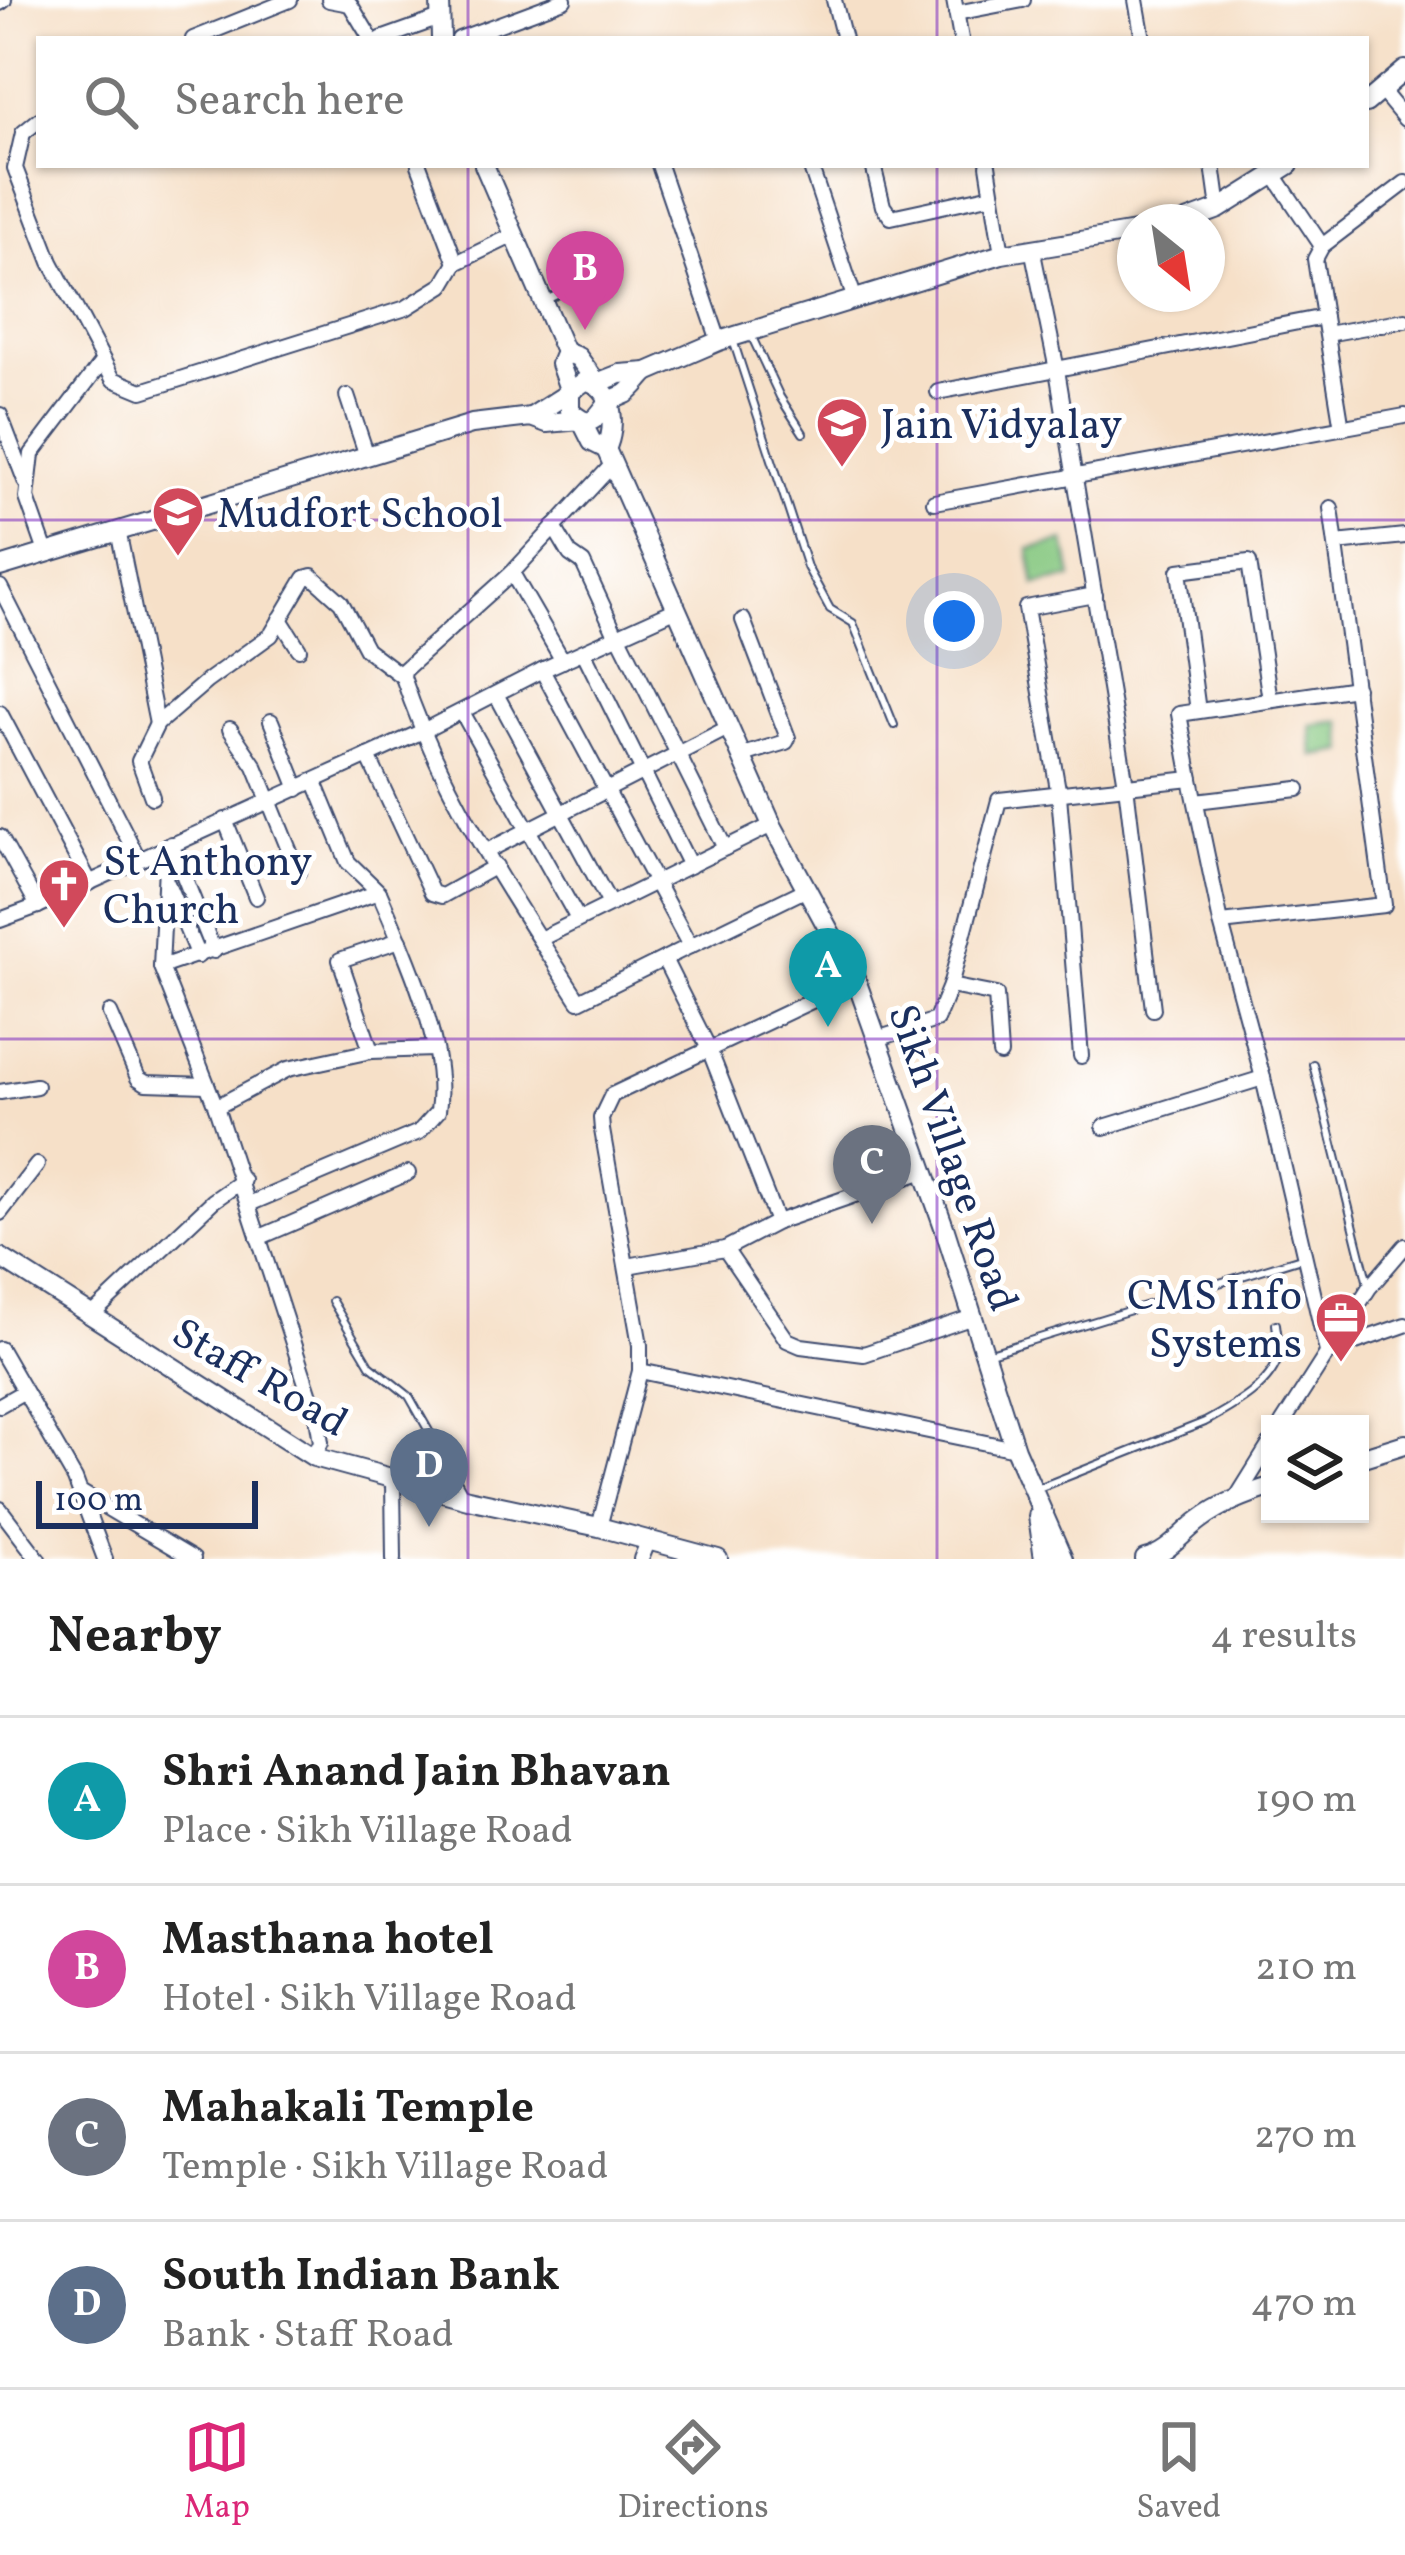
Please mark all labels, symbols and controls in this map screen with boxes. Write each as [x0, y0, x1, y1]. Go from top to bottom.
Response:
search box [36, 36, 1369, 168]
icon: search [78, 69, 144, 135]
text: Search here [174, 71, 405, 134]
north arrow [1117, 204, 1225, 312]
pin: B [546, 231, 624, 330]
school or university icon: Jain Vidyalay [814, 395, 870, 469]
place label: Jain Vidyalay [881, 398, 1122, 457]
school or university icon: Mudfort School [150, 484, 206, 558]
place label: Mudfort School [217, 487, 503, 546]
your location [924, 591, 984, 651]
place label: St Anthony Church [103, 835, 312, 942]
church icon: St Anthony Church [36, 856, 92, 930]
pin: A [789, 928, 867, 1027]
street label: Sikh Village Road [871, 997, 1031, 1320]
pin: C [833, 1125, 911, 1224]
place label: CMS Info Systems [1127, 1269, 1302, 1376]
office icon: CMS Info Systems [1313, 1290, 1369, 1364]
street label: Staff Road [160, 1306, 358, 1454]
map controls [1261, 1415, 1369, 1523]
button: layers [1261, 1415, 1369, 1523]
pin: D [390, 1428, 468, 1527]
scale bar [36, 1475, 258, 1528]
text: 100 m [54, 1479, 143, 1525]
text: Nearby [48, 1602, 222, 1673]
text: 4 results [1210, 1610, 1357, 1664]
text: Shri Anand Jain Bhavan [162, 1742, 671, 1805]
text: A [73, 1774, 101, 1828]
text: 190 m [1255, 1774, 1357, 1828]
text: Place · Sikh Village Road [162, 1805, 573, 1859]
text: Masthana hotel [162, 1910, 494, 1973]
text: B [74, 1942, 100, 1996]
text: 210 m [1255, 1942, 1357, 1996]
text: Hotel · Sikh Village Road [162, 1973, 577, 2027]
text: Mahakali Temple [162, 2078, 534, 2141]
text: C [74, 2110, 100, 2164]
text: 270 m [1254, 2110, 1357, 2164]
text: Temple · Sikh Village Road [162, 2141, 608, 2195]
text: South Indian Bank [162, 2246, 560, 2309]
text: D [73, 2278, 101, 2332]
text: 470 m [1251, 2278, 1357, 2332]
text: Bank · Staff Road [162, 2309, 454, 2363]
tab: Map [184, 2414, 250, 2532]
tab: Directions [617, 2414, 769, 2532]
tab: Saved [1136, 2414, 1221, 2532]

